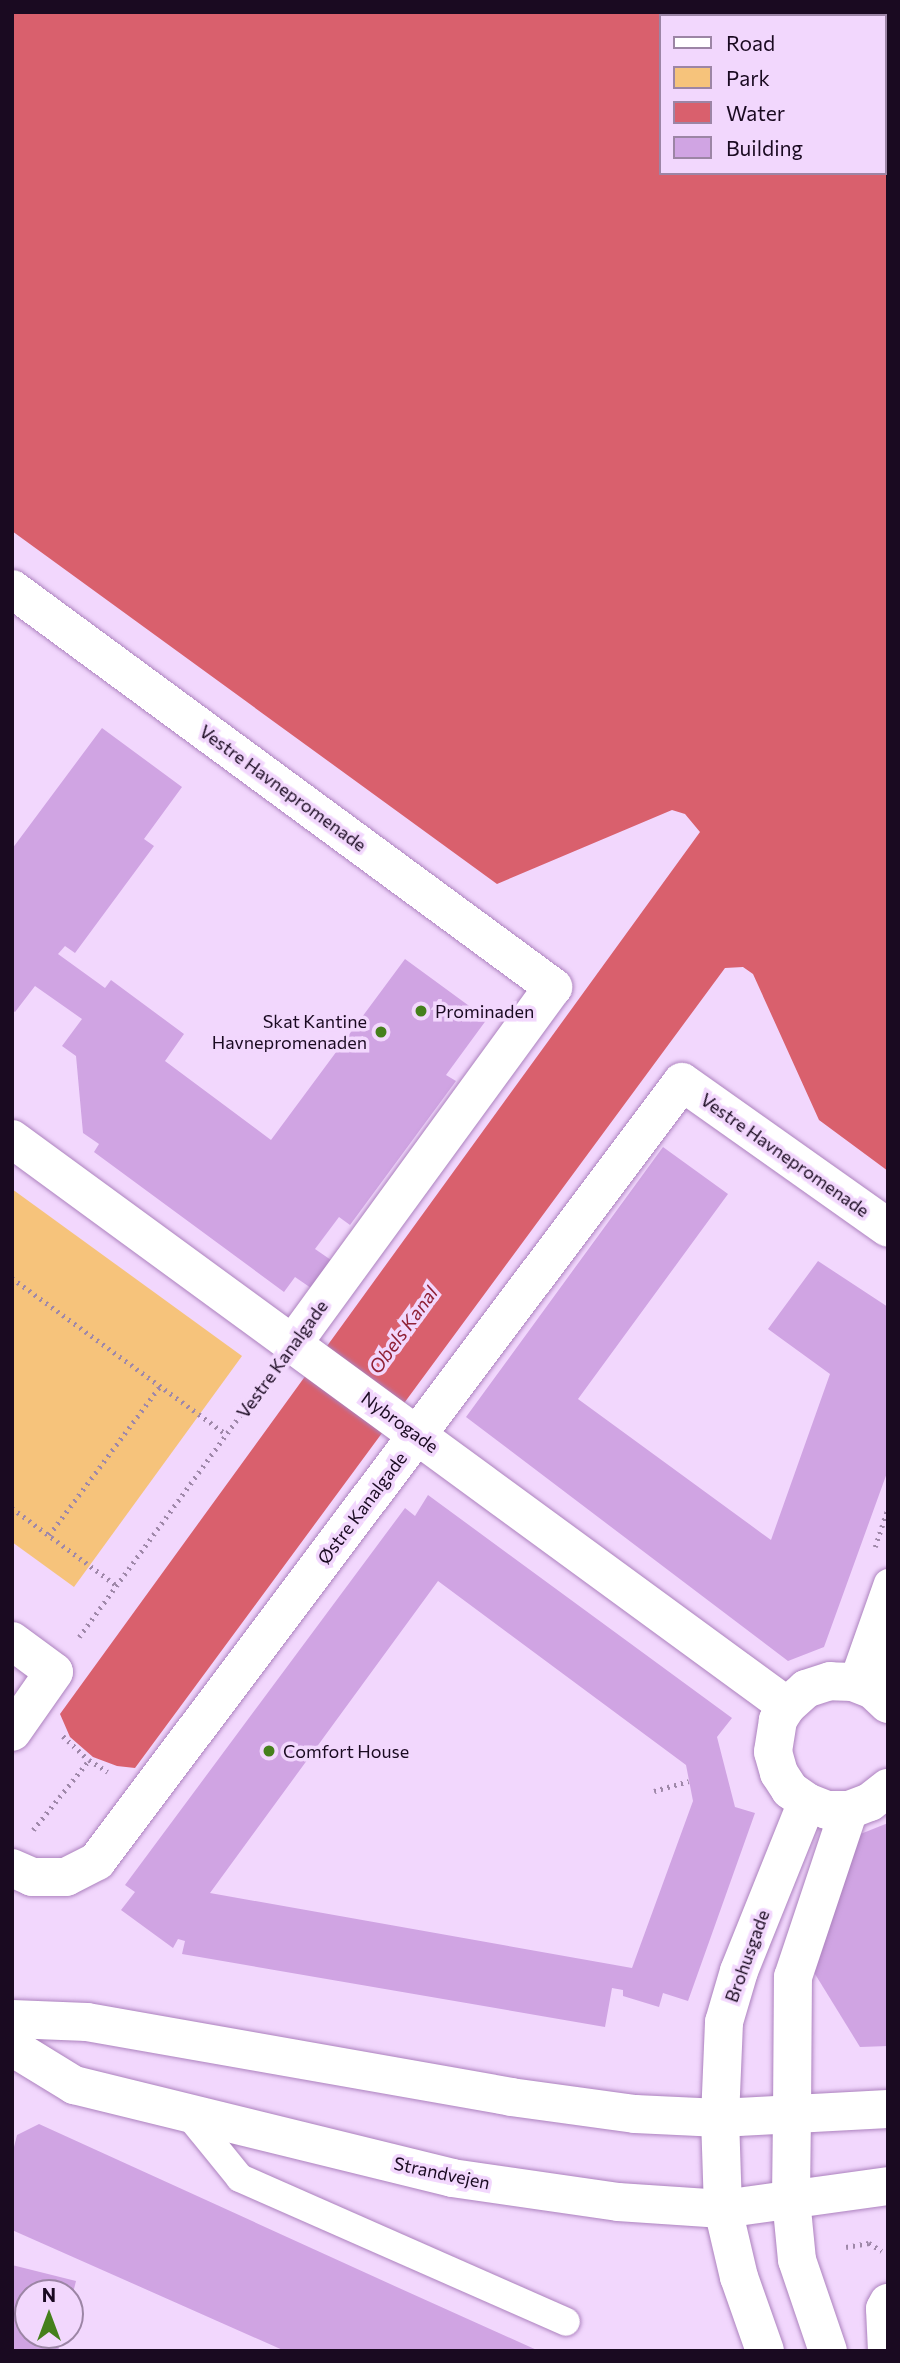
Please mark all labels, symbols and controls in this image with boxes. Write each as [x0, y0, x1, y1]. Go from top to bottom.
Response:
legend [659, 14, 886, 175]
text: Road [726, 30, 775, 55]
text: Park [726, 65, 770, 90]
text: Water [726, 100, 785, 125]
text: Building [726, 135, 803, 160]
street label: Vestre Havnepromenade [195, 720, 371, 856]
place label: Prominaden [435, 1000, 534, 1022]
marker: Prominaden [413, 1003, 429, 1019]
place label: Skat Kantine Havnepromenaden [212, 1011, 367, 1054]
marker: Skat Kantine Havnepromenaden [373, 1024, 389, 1040]
street label: Vestre Havnepromenade [697, 1089, 873, 1221]
water label: Obels Kanal [364, 1282, 442, 1378]
street label: Vestre Kanalgade [232, 1296, 332, 1422]
street label: Nybrogade [357, 1387, 443, 1457]
street label: Østre Kanalgade [313, 1448, 411, 1568]
place label: Comfort House [283, 1740, 409, 1762]
marker: Comfort House [261, 1743, 277, 1759]
street label: Brohusgade [720, 1907, 774, 2005]
street label: Strandvejen [392, 2152, 492, 2194]
north arrow [14, 2279, 84, 2349]
text: N [42, 2283, 56, 2306]

